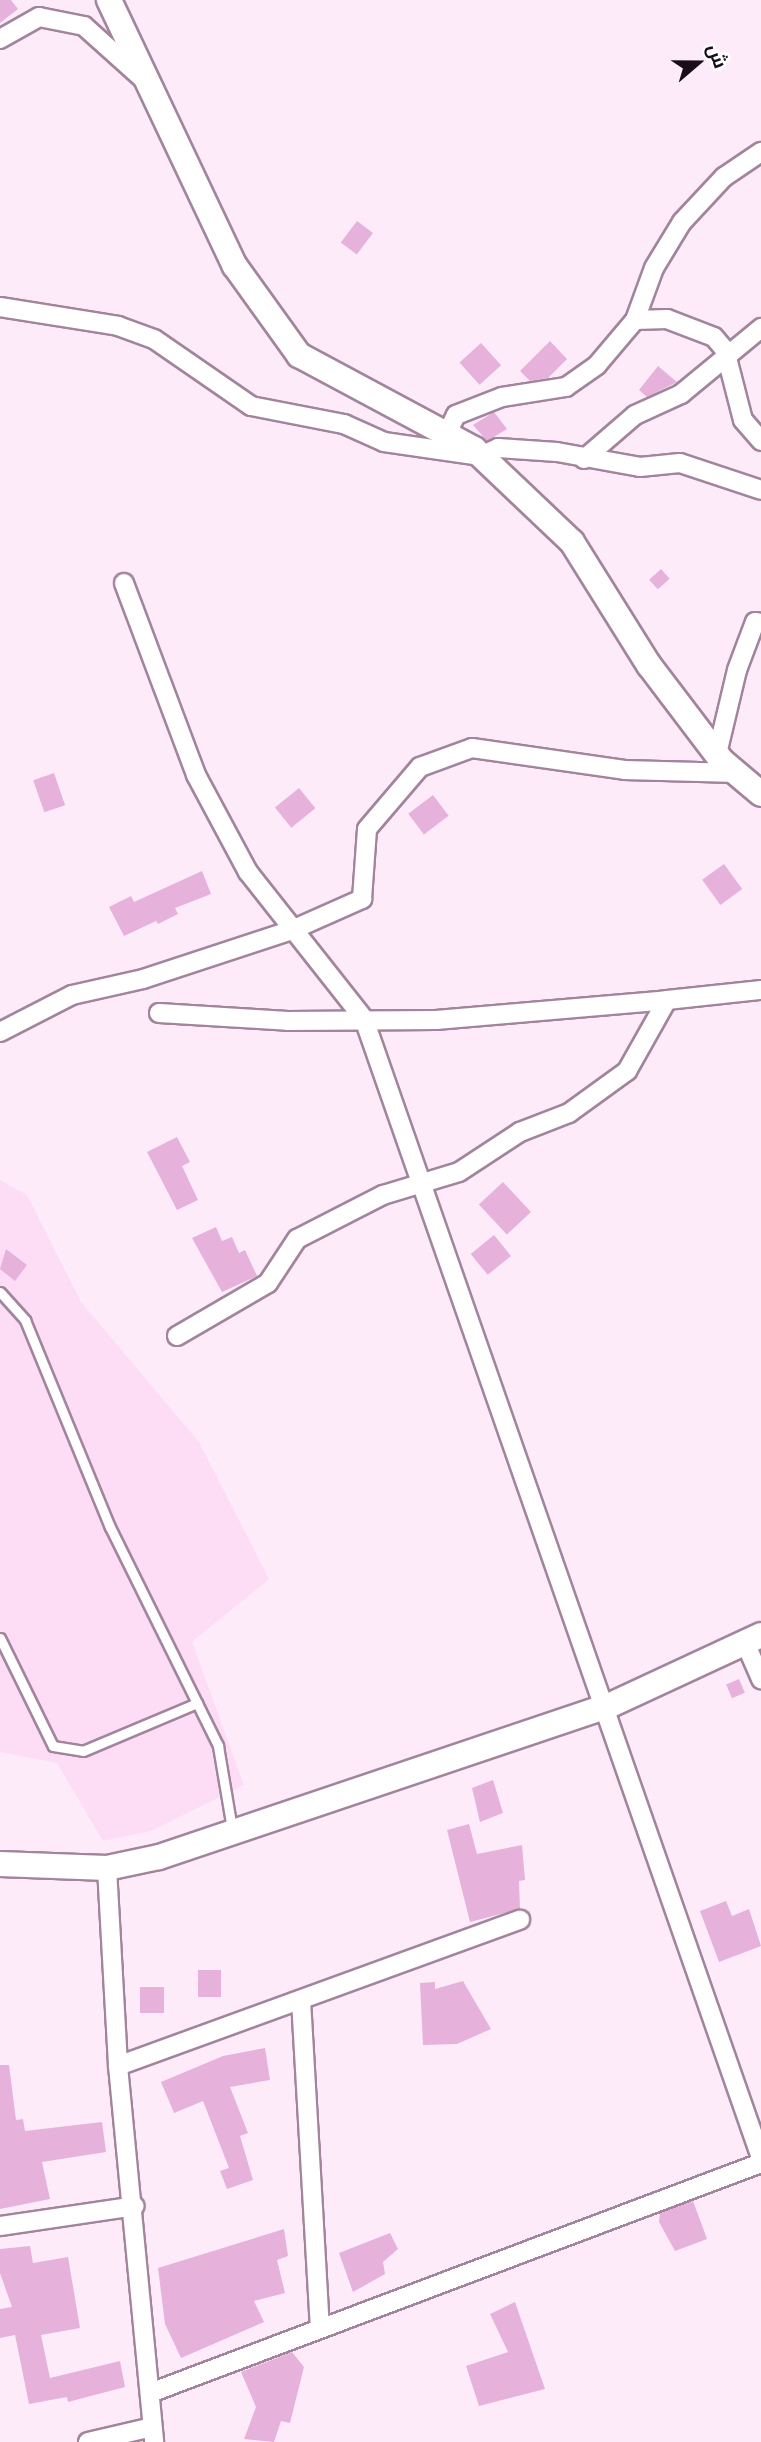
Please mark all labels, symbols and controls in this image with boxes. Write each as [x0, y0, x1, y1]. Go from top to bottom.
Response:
north arrow [663, 28, 733, 98]
text: ش [702, 40, 733, 71]

